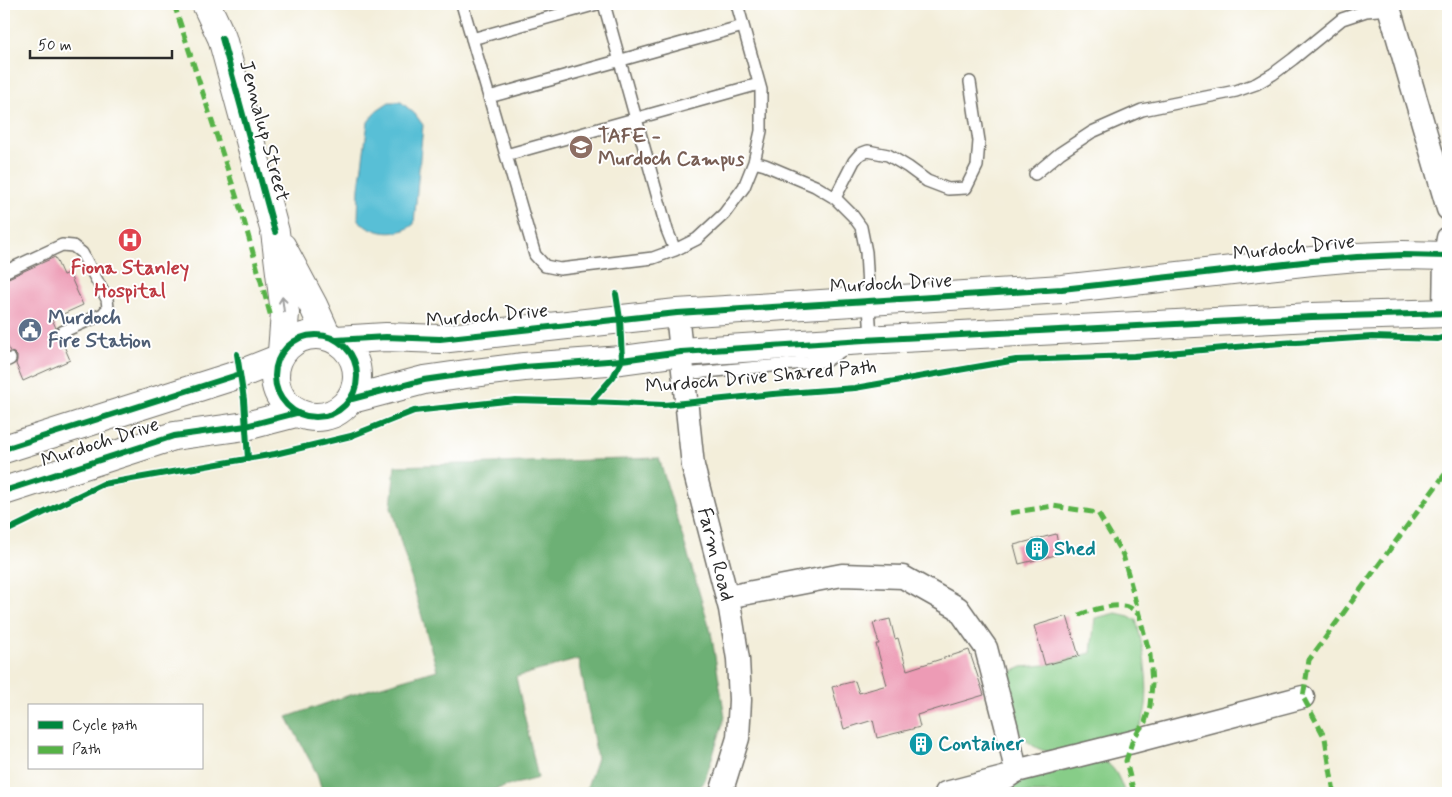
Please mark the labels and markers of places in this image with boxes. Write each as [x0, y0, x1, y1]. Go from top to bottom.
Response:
place label: TAFE - Murdoch Campus [598, 123, 744, 173]
school or university icon: TAFE - Murdoch Campus [568, 134, 594, 160]
hospital icon: Fiona Stanley Hospital [117, 227, 143, 253]
place label: Fiona Stanley Hospital [71, 255, 189, 305]
place label: Murdoch Fire Station [48, 305, 151, 355]
public building icon: Murdoch Fire Station [17, 317, 43, 343]
building icon: Shed [1024, 536, 1050, 562]
place label: Shed [1054, 536, 1096, 563]
building icon: Container [908, 731, 934, 757]
place label: Container [938, 731, 1024, 758]

